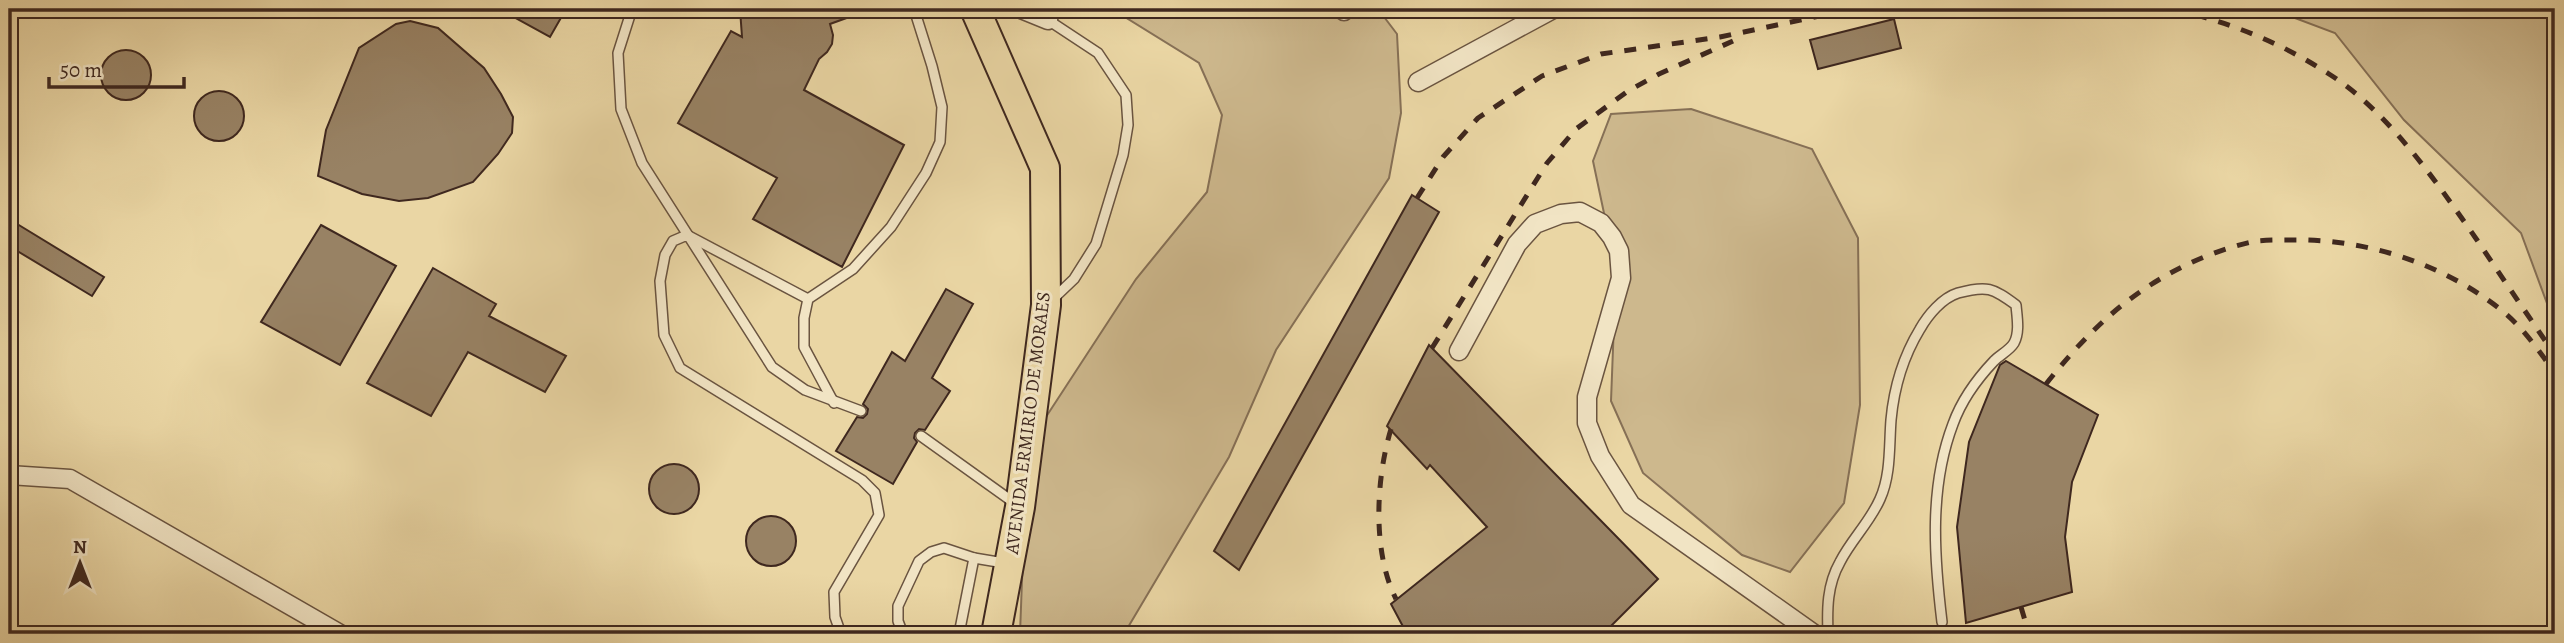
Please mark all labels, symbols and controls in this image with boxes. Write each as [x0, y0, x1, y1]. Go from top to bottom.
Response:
scale bar [49, 46, 184, 90]
text: 50 m [60, 56, 102, 84]
street label: AVENIDA ERMIRIO DE MORAES [999, 290, 1057, 557]
north arrow [46, 528, 116, 598]
text: N [73, 534, 87, 560]

